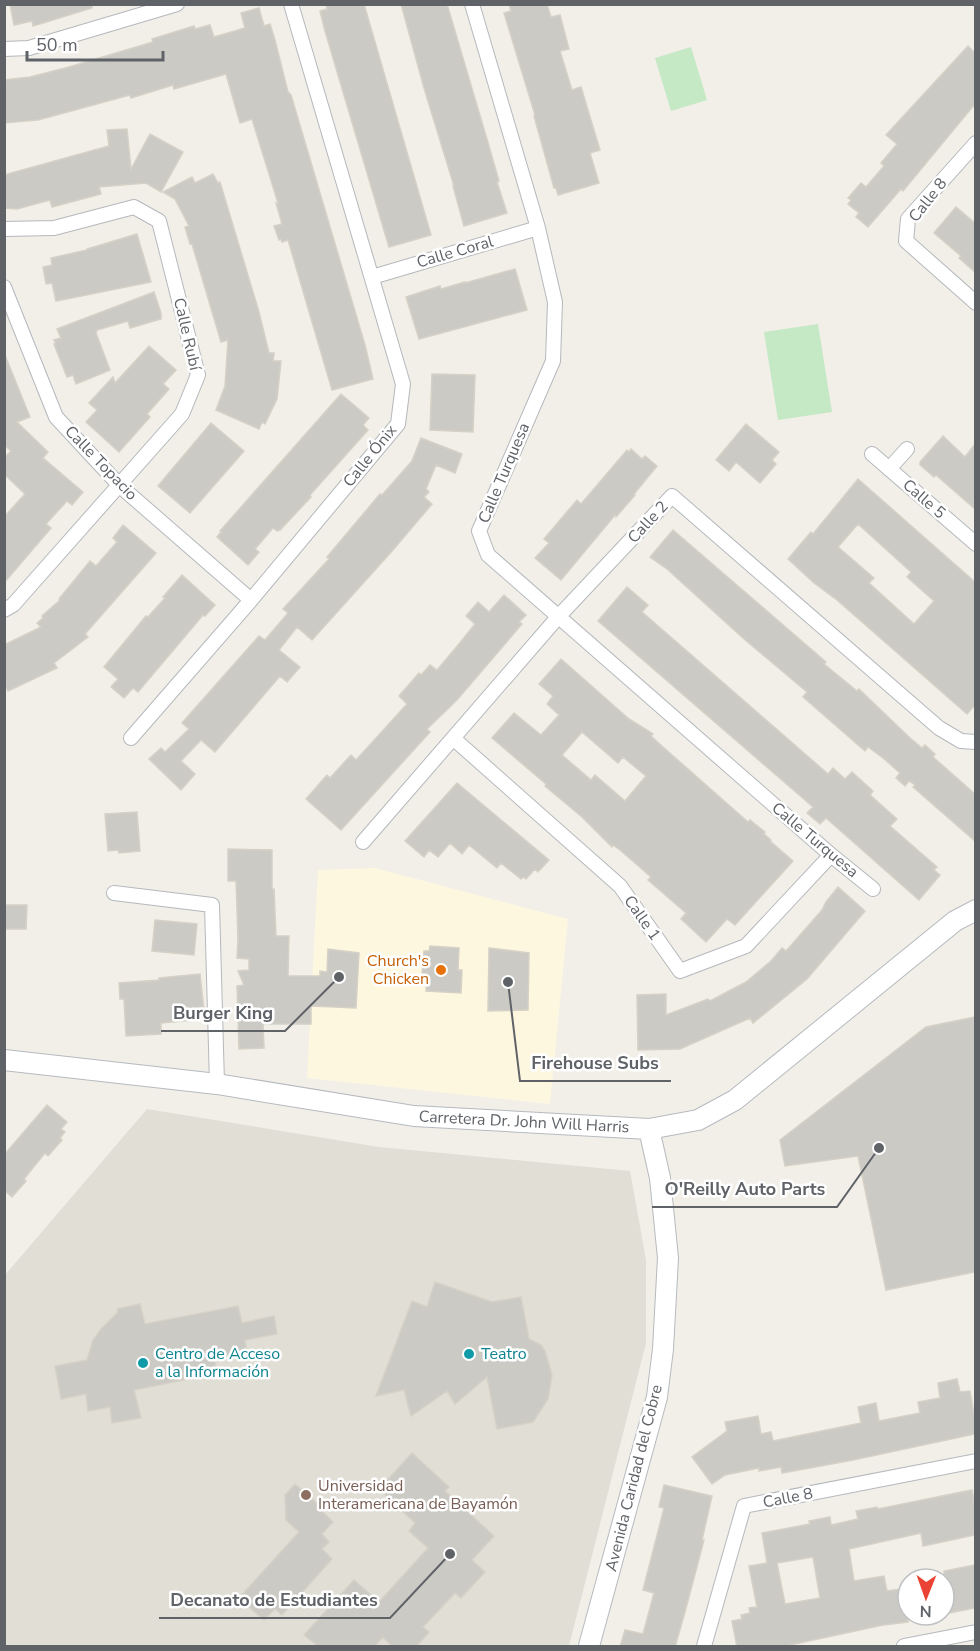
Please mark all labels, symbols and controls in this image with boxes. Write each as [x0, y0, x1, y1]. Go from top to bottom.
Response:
scale bar [27, 24, 164, 62]
text: 50 m [36, 33, 78, 57]
street label: Calle 8 [904, 173, 952, 227]
street label: Calle Coral [414, 230, 496, 273]
street label: Calle Rubí [168, 296, 206, 374]
street label: Calle Turquesa [473, 419, 535, 527]
street label: Calle Ónix [338, 420, 402, 492]
street label: Calle Topacio [60, 421, 142, 505]
street label: Calle 5 [898, 474, 950, 524]
street label: Calle 2 [623, 496, 673, 548]
street label: Calle Turquesa [767, 797, 863, 883]
street label: Calle 1 [618, 891, 666, 945]
place label: Church's Chicken [367, 950, 429, 990]
marker: Church's Chicken [434, 963, 448, 977]
callout: Burger King [161, 995, 285, 1031]
text: Burger King [173, 1001, 273, 1025]
callout: Firehouse Subs [520, 1045, 671, 1081]
text: Firehouse Subs [531, 1051, 659, 1075]
street label: Carretera Dr. John Will Harris [418, 1105, 630, 1139]
callout: O'Reilly Auto Parts [652, 1171, 837, 1207]
text: O'Reilly Auto Parts [665, 1177, 826, 1201]
place label: Centro de Acceso a la Información [155, 1343, 280, 1383]
place label: Teatro [481, 1343, 527, 1365]
marker: Teatro [462, 1347, 476, 1361]
marker: Centro de Acceso a la Información [136, 1356, 150, 1370]
street label: Avenida Caridad del Cobre [600, 1382, 668, 1574]
place label: Universidad Interamericana de Bayamón [318, 1475, 518, 1515]
street label: Calle 8 [761, 1482, 815, 1514]
marker: Universidad Interamericana de Bayamón [299, 1488, 313, 1502]
north arrow [896, 1567, 956, 1627]
callout: Decanato de Estudiantes [159, 1582, 390, 1618]
text: Decanato de Estudiantes [170, 1588, 378, 1612]
text: N [920, 1600, 932, 1622]

